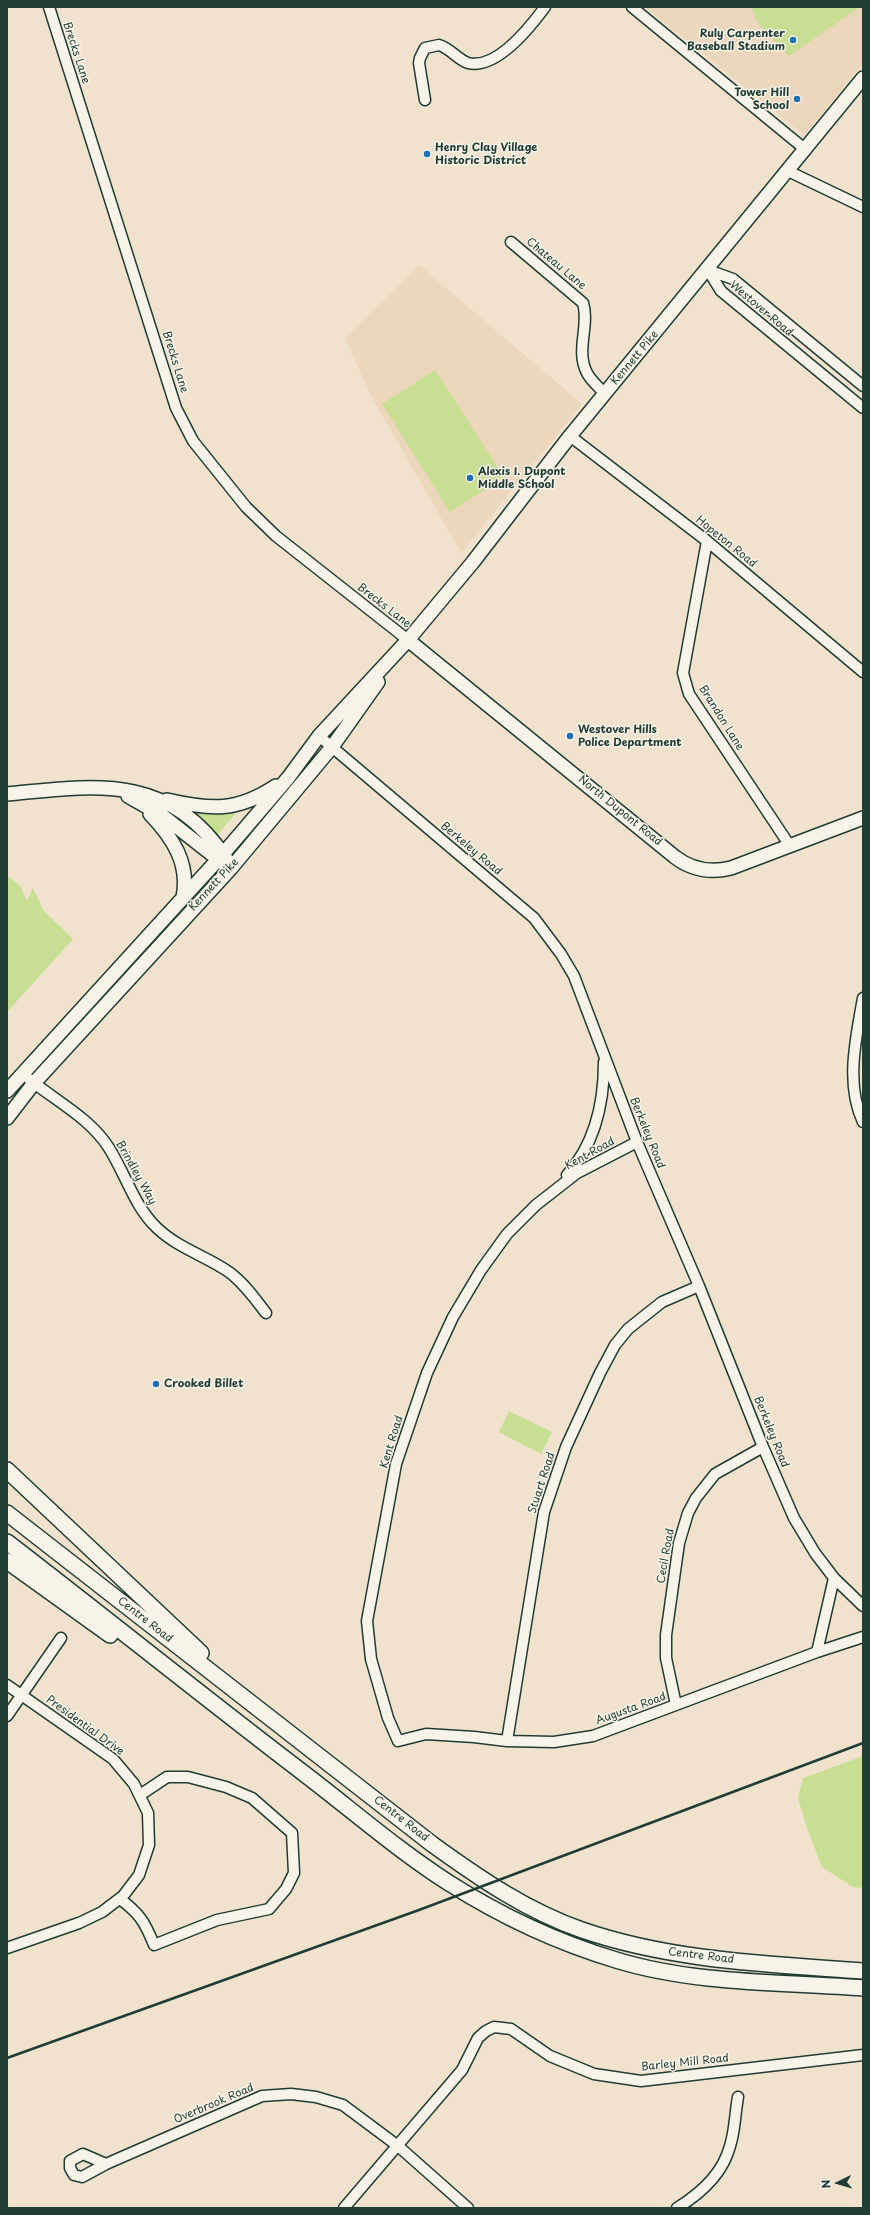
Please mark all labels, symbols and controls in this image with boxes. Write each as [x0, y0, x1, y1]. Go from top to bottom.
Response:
street label: Brecks Lane [60, 20, 92, 86]
place label: Ruly Carpenter Baseball Stadium [687, 27, 785, 53]
marker: Ruly Carpenter Baseball Stadium [788, 35, 798, 45]
place label: Tower Hill School [735, 86, 789, 112]
marker: Tower Hill School [792, 94, 802, 104]
place label: Henry Clay Village Historic District [435, 141, 537, 167]
marker: Henry Clay Village Historic District [422, 149, 432, 159]
street label: Chateau Lane [523, 235, 589, 293]
street label: Westover Road [727, 279, 795, 339]
street label: Kennett Pike [608, 328, 662, 388]
street label: Brecks Lane [159, 329, 191, 395]
place label: Alexis I. Dupont Middle School [478, 465, 566, 491]
marker: Alexis I. Dupont Middle School [465, 473, 475, 483]
street label: Hopeton Road [693, 513, 759, 571]
street label: Brecks Lane [355, 581, 413, 631]
street label: Brandon Lane [696, 683, 746, 753]
place label: Westover Hills Police Department [578, 723, 682, 749]
marker: Westover Hills Police Department [565, 731, 575, 741]
street label: North Dupont Road [575, 773, 665, 849]
street label: Berkeley Road [438, 820, 504, 878]
street label: Kennett Pike [186, 856, 242, 914]
street label: Berkeley Road [627, 1095, 667, 1171]
street label: Kent Road [563, 1135, 617, 1173]
street label: Brindley Way [113, 1139, 159, 1207]
place label: Crooked Billet [164, 1377, 244, 1391]
marker: Crooked Billet [151, 1379, 161, 1389]
street label: Berkeley Road [751, 1394, 791, 1470]
street label: Kent Road [378, 1414, 406, 1470]
street label: Stuart Road [526, 1451, 558, 1515]
street label: Cecil Road [655, 1527, 677, 1585]
street label: Centre Road [115, 1594, 175, 1646]
street label: Augusta Road [594, 1690, 668, 1728]
street label: Presidential Drive [44, 1693, 126, 1759]
street label: Centre Road [371, 1793, 431, 1845]
street label: Centre Road [667, 1945, 735, 1967]
street label: Barley Mill Road [640, 2052, 730, 2074]
street label: Overbrook Road [172, 2081, 256, 2127]
north arrow [818, 2163, 858, 2203]
text: N [817, 2179, 834, 2189]

